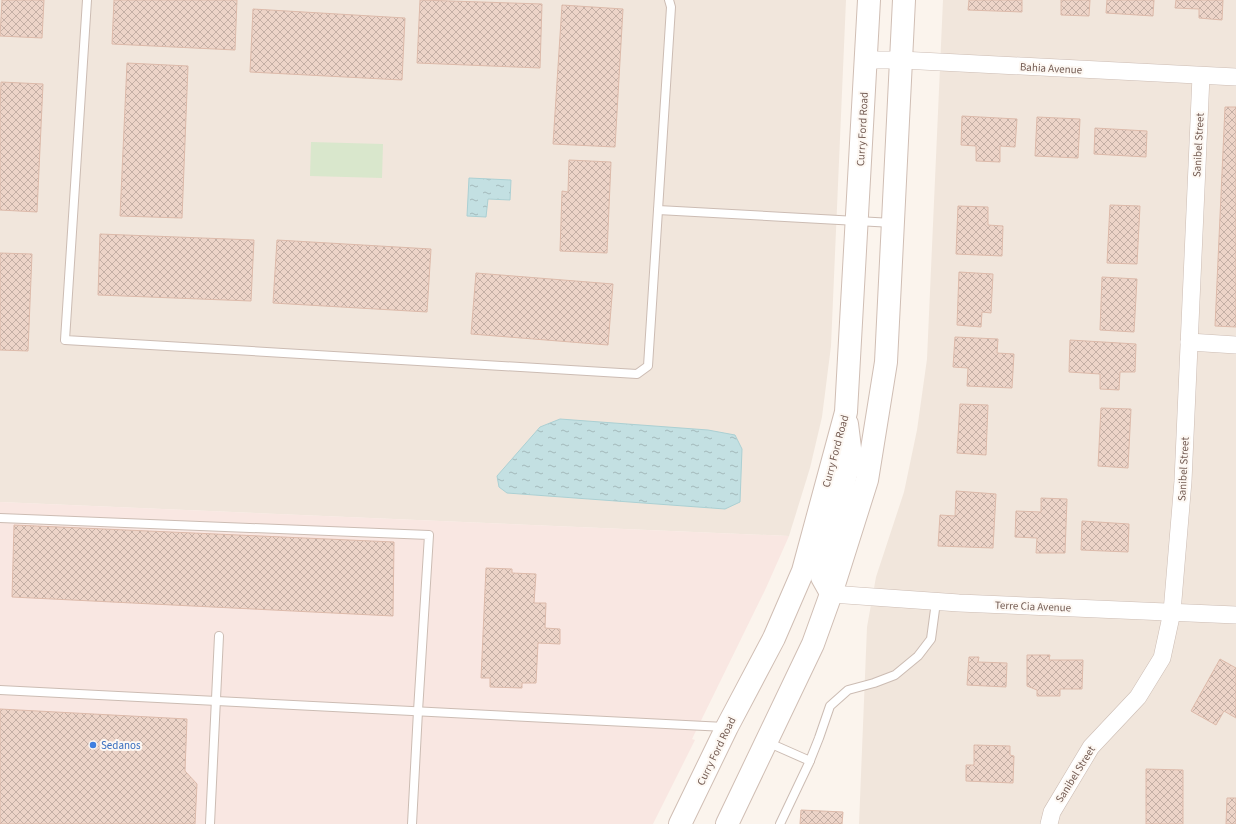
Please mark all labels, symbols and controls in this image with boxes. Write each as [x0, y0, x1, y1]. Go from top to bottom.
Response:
street label: Bahia Avenue [1019, 59, 1083, 78]
street label: Curry Ford Road [853, 92, 872, 167]
street label: Sanibel Street [1189, 112, 1208, 177]
street label: Curry Ford Road [819, 413, 852, 489]
street label: Sanibel Street [1174, 436, 1193, 501]
street label: Terre Cia Avenue [995, 598, 1072, 615]
street label: Curry Ford Road [693, 715, 739, 788]
place label: Sedanos [101, 738, 141, 753]
marker: Sedanos [88, 740, 98, 750]
street label: Sanibel Street [1052, 743, 1099, 805]

